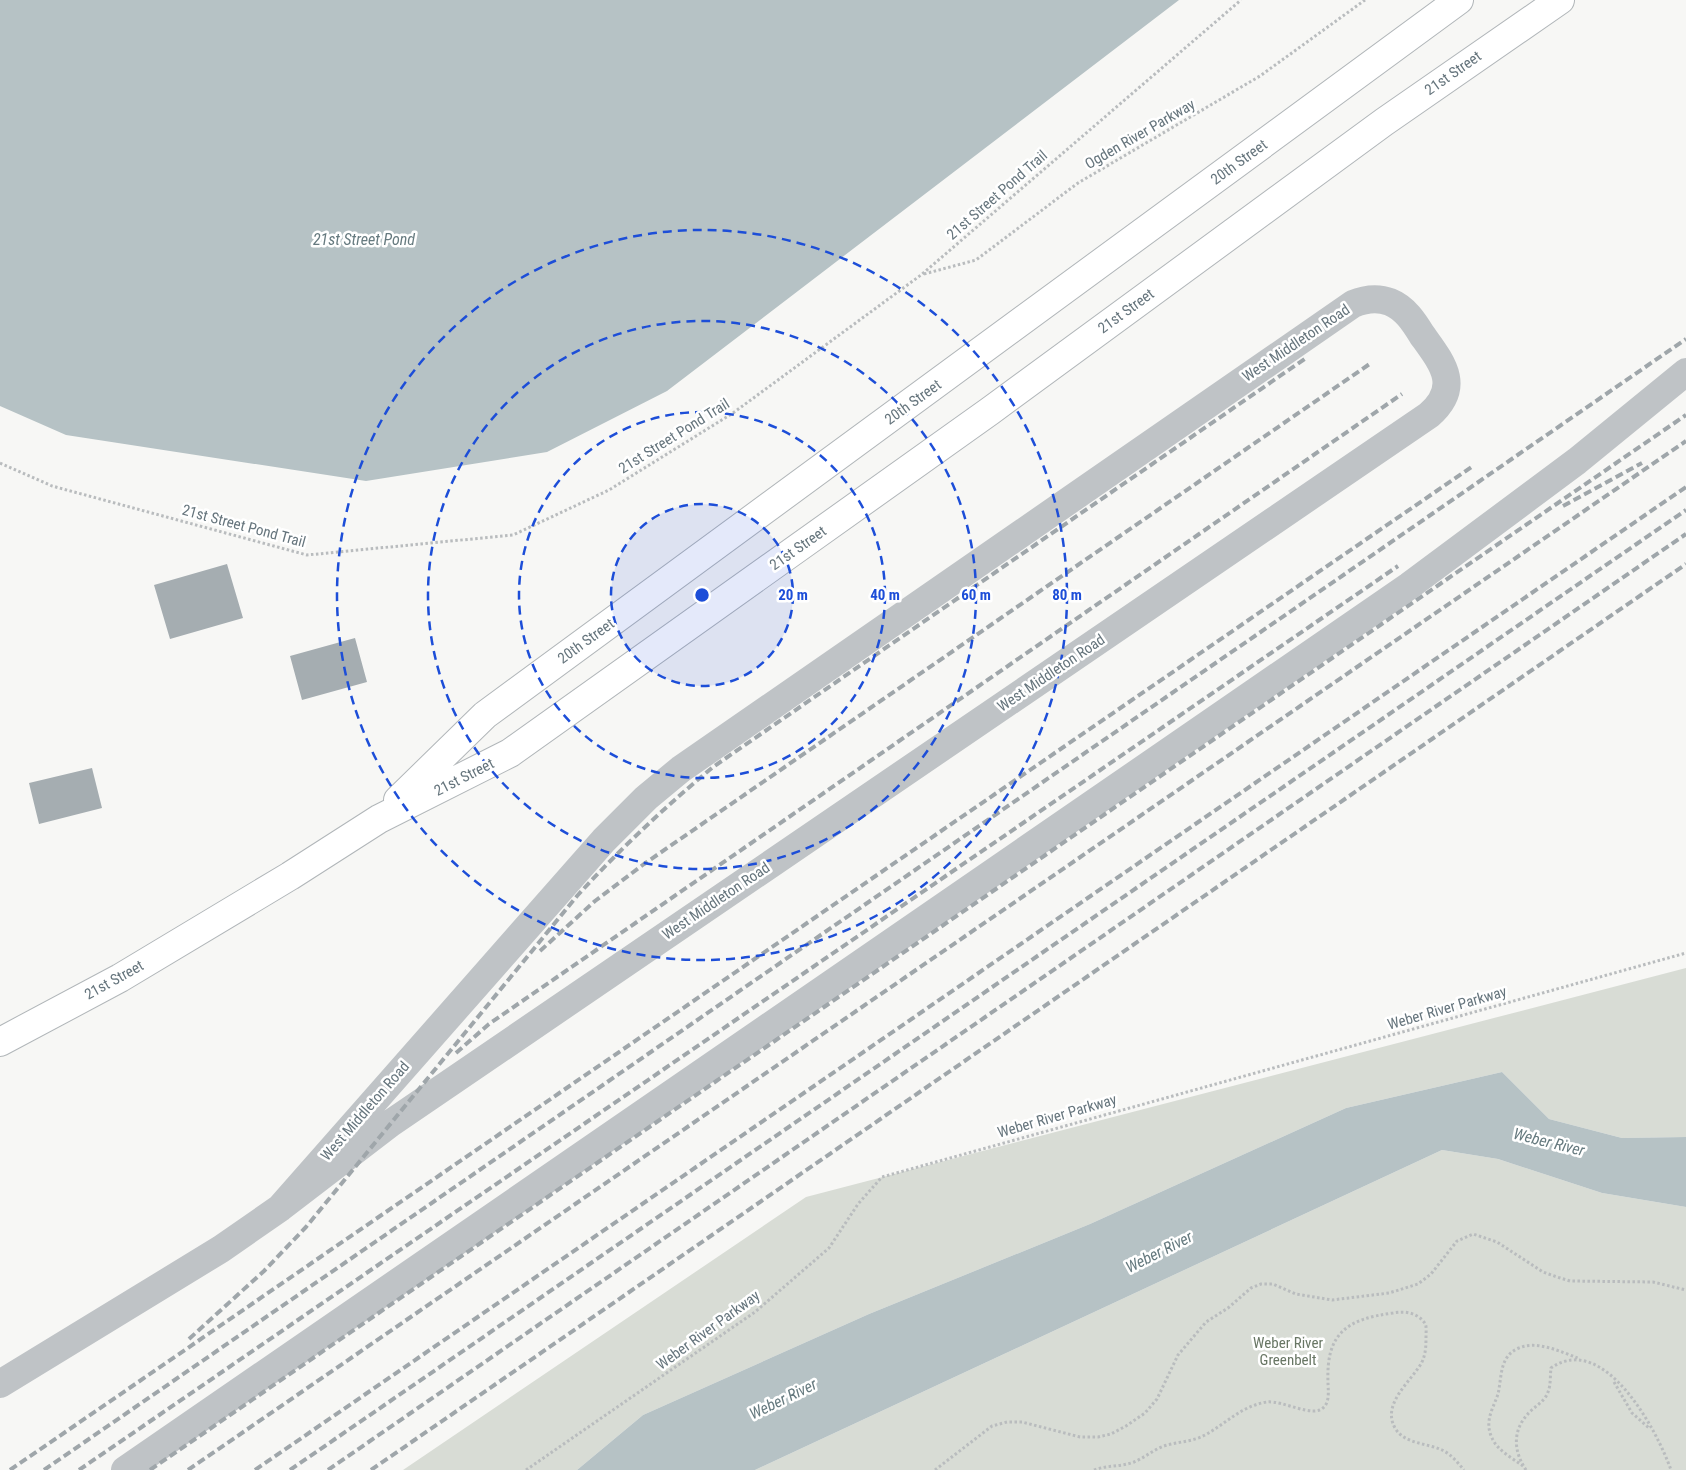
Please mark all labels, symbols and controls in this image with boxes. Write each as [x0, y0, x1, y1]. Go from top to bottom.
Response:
street label: 21st Street [1421, 47, 1485, 99]
street label: Ogden River Parkway [1082, 95, 1198, 173]
street label: 20th Street [1207, 136, 1271, 188]
street label: 21st Street Pond Trail [943, 146, 1051, 244]
water label: 21st Street Pond [313, 230, 415, 249]
street label: 21st Street [1095, 285, 1157, 337]
street label: West Middleton Road [1239, 300, 1353, 386]
street label: 20th Street [881, 376, 945, 428]
street label: 21st Street Pond Trail [615, 395, 733, 477]
street label: 21st Street Pond Trail [180, 501, 308, 551]
street label: 21st Street [766, 522, 830, 574]
centre of rings [693, 586, 711, 604]
text: 20 m [778, 586, 808, 604]
text: 40 m [870, 586, 900, 604]
text: 60 m [961, 586, 991, 604]
text: 80 m [1052, 586, 1082, 604]
street label: 20th Street [554, 615, 618, 667]
street label: West Middleton Road [994, 630, 1108, 716]
street label: 21st Street [431, 754, 497, 800]
street label: West Middleton Road [659, 858, 773, 944]
street label: 21st Street [81, 956, 147, 1004]
street label: Weber River Parkway [1385, 982, 1509, 1034]
street label: West Middleton Road [317, 1058, 413, 1164]
street label: Weber River Parkway [995, 1090, 1119, 1142]
water label: Weber River [1512, 1124, 1588, 1160]
water label: Weber River [1122, 1227, 1197, 1277]
street label: Weber River Parkway [653, 1286, 763, 1374]
park label: Weber River Greenbelt [1253, 1334, 1323, 1369]
water label: Weber River [746, 1374, 821, 1423]

